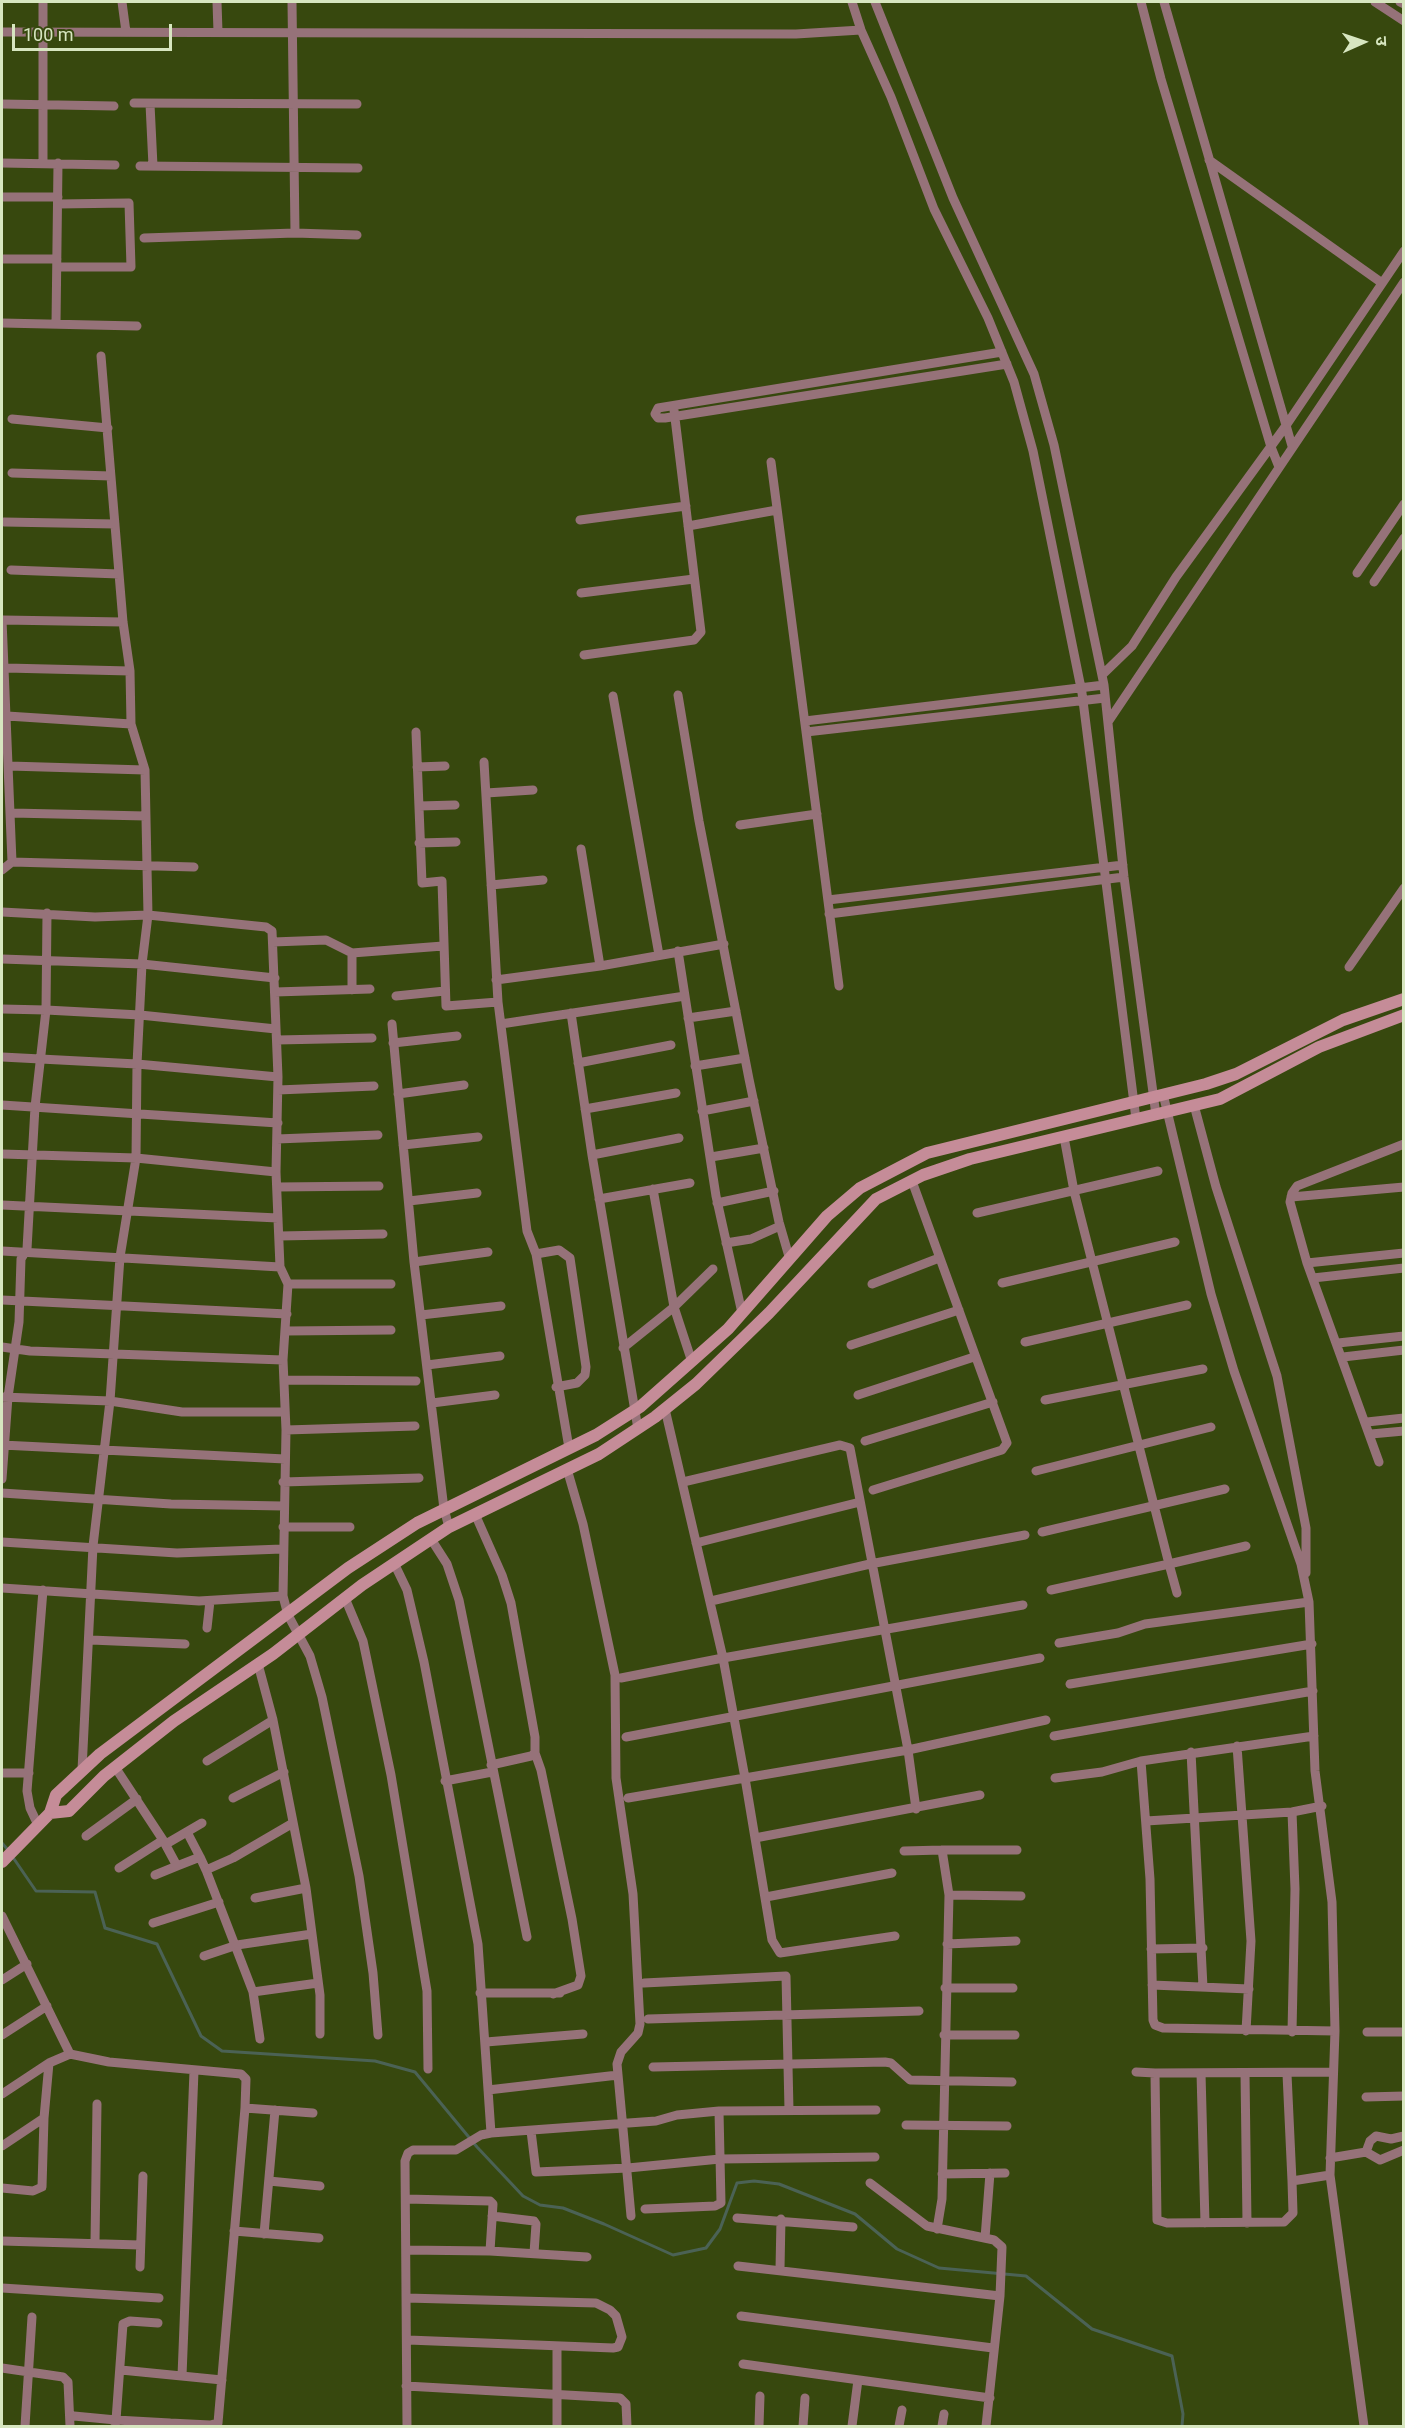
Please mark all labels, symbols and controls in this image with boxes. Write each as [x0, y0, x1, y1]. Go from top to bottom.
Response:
scale bar [15, 12, 176, 50]
north arrow [1333, 12, 1393, 72]
text: 100 m [23, 24, 74, 45]
text: उ [1372, 36, 1391, 46]

